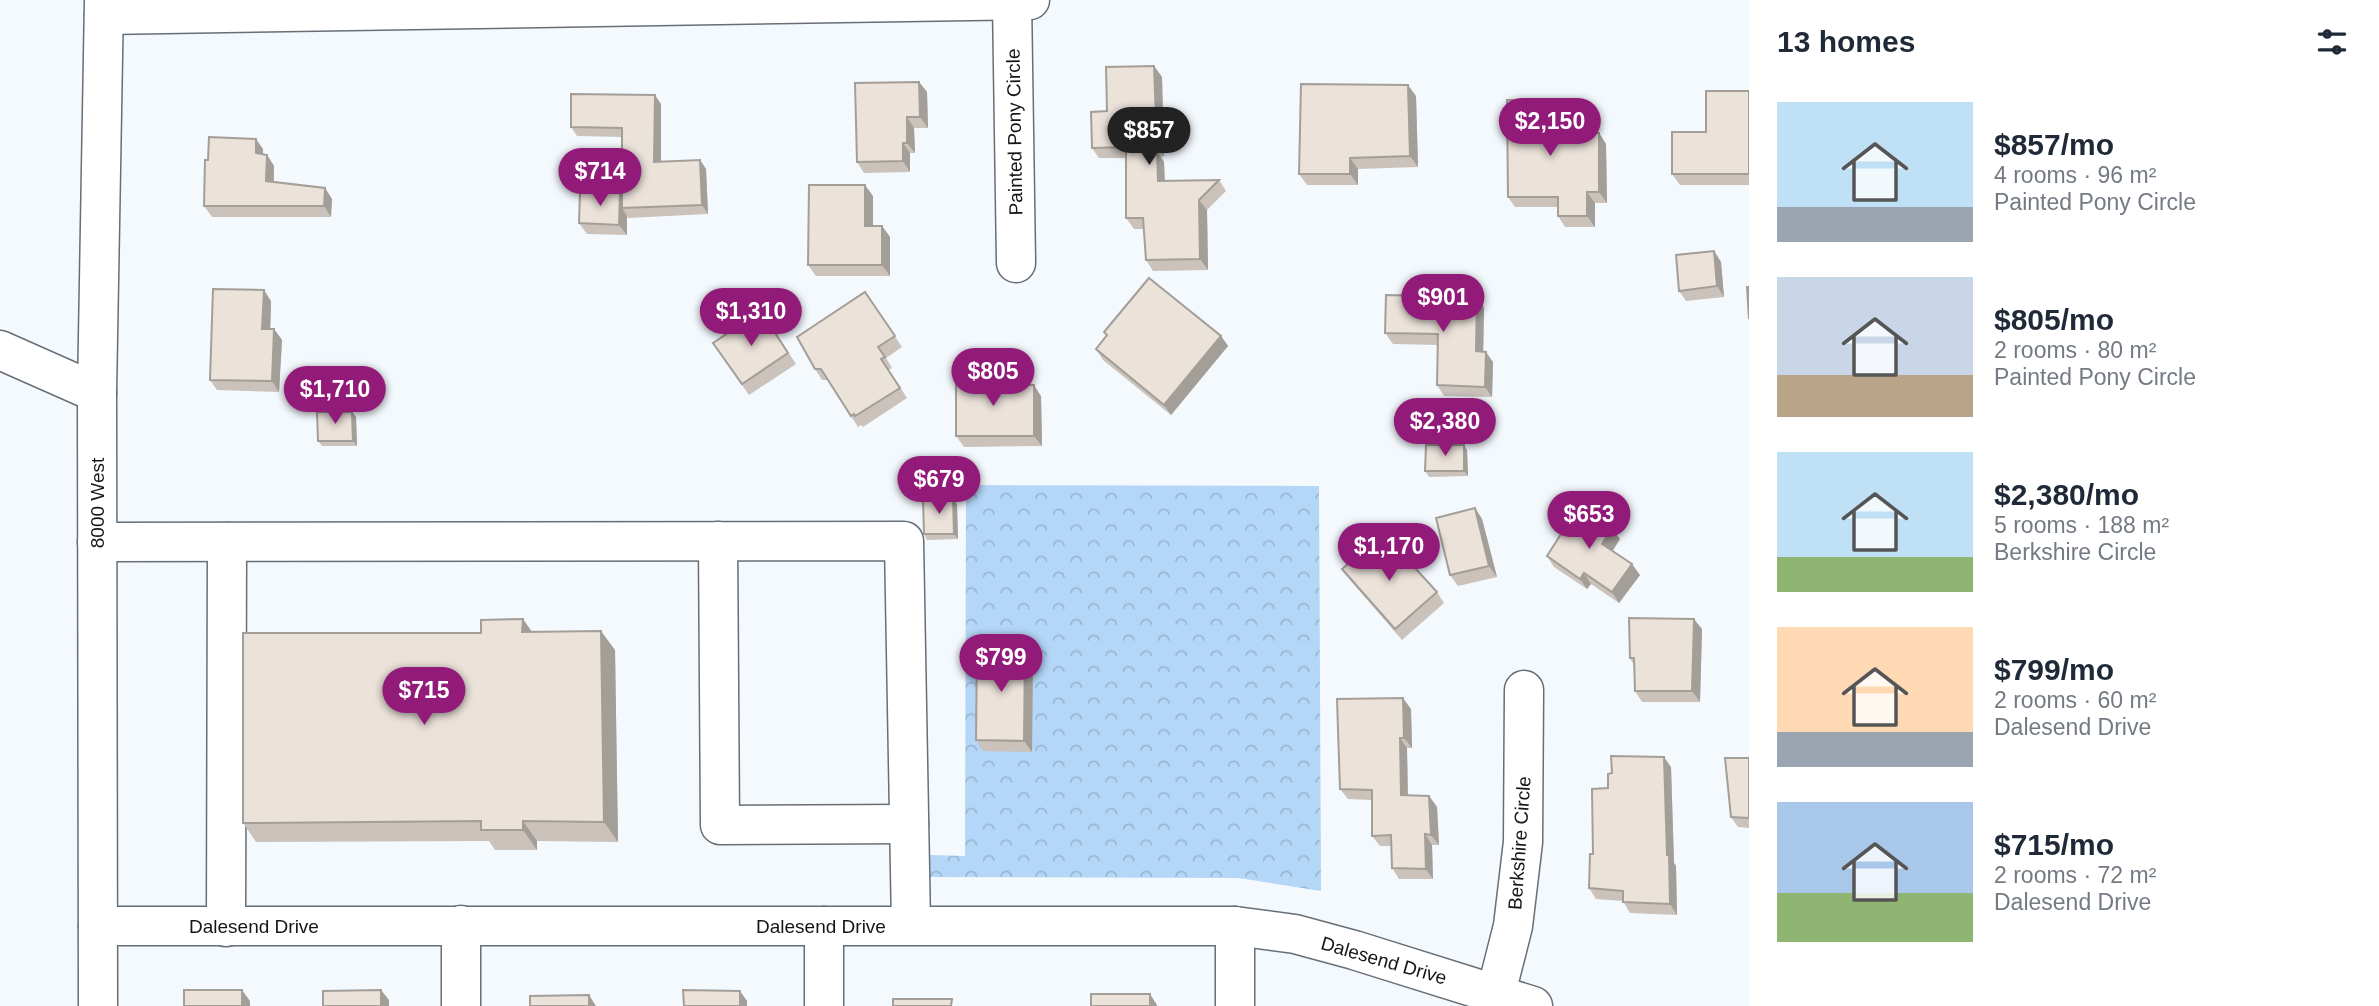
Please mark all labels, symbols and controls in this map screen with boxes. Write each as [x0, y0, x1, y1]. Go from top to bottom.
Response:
icon: filters [2313, 23, 2351, 61]
text: 13 homes [1777, 25, 1915, 58]
street label: Painted Pony Circle [1003, 48, 1026, 216]
pin: $2,150 [1493, 99, 1607, 158]
pin: $857 [1108, 108, 1190, 167]
text: $2,150 [1515, 108, 1585, 134]
text: $857 [1123, 117, 1175, 143]
text: $857/mo [1994, 128, 2114, 161]
icon: home [1833, 130, 1917, 214]
pin: $714 [559, 148, 641, 208]
text: $714 [574, 158, 626, 184]
text: 4 rooms · 96 m² [1994, 162, 2156, 188]
text: Painted Pony Circle [1994, 189, 2196, 215]
pin: $901 [1402, 274, 1484, 334]
text: $901 [1417, 284, 1469, 310]
pin: $1,310 [694, 288, 808, 348]
text: $1,310 [716, 298, 786, 324]
text: $805/mo [1994, 303, 2114, 336]
icon: home [1833, 305, 1917, 389]
text: 2 rooms · 80 m² [1994, 337, 2156, 363]
pin: $805 [952, 348, 1034, 408]
text: $805 [967, 358, 1019, 384]
text: Painted Pony Circle [1994, 364, 2196, 390]
pin: $1,710 [278, 366, 392, 426]
text: $1,710 [300, 376, 370, 402]
pin: $2,380 [1388, 398, 1502, 458]
text: $2,380 [1410, 408, 1480, 434]
pin: $679 [898, 456, 980, 516]
street label: 8000 West [87, 457, 108, 548]
text: $679 [913, 466, 965, 492]
text: $2,380/mo [1994, 478, 2139, 511]
icon: home [1833, 480, 1917, 564]
pin: $653 [1548, 491, 1630, 551]
text: $653 [1563, 501, 1615, 527]
text: 5 rooms · 188 m² [1994, 512, 2169, 538]
pin: $1,170 [1332, 524, 1446, 583]
text: $1,170 [1354, 533, 1424, 559]
text: Berkshire Circle [1994, 539, 2156, 565]
pin: $799 [960, 634, 1042, 694]
text: $799 [975, 644, 1027, 670]
text: $799/mo [1994, 653, 2114, 686]
icon: home [1833, 655, 1917, 739]
pin: $715 [383, 668, 465, 727]
text: $715 [398, 677, 450, 703]
text: 2 rooms · 60 m² [1994, 687, 2156, 713]
text: Dalesend Drive [1994, 714, 2151, 740]
street label: Berkshire Circle [1504, 775, 1535, 911]
text: $715/mo [1994, 828, 2114, 861]
icon: home [1833, 830, 1917, 914]
text: 2 rooms · 72 m² [1994, 862, 2156, 888]
text: Dalesend Drive [1994, 889, 2151, 915]
street label: Dalesend Drive [189, 916, 319, 937]
street label: Dalesend Drive [756, 916, 886, 937]
street label: Dalesend Drive [1319, 932, 1449, 988]

